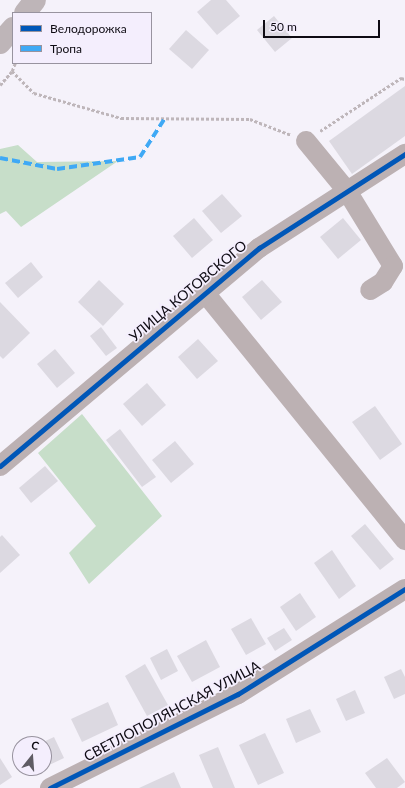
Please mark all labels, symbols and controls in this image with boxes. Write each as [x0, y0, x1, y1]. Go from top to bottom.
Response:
legend [12, 12, 152, 64]
scale bar [265, 12, 382, 38]
text: 50 m [270, 19, 297, 34]
text: Велодорожка [50, 21, 127, 36]
text: Тропа [50, 41, 82, 56]
street label: УЛИЦА КОТОВСКОГО [126, 237, 250, 345]
street label: СВЕТЛОПОЛЯНСКАЯ УЛИЦА [81, 657, 263, 765]
north arrow [12, 736, 52, 776]
text: С [30, 738, 41, 752]

